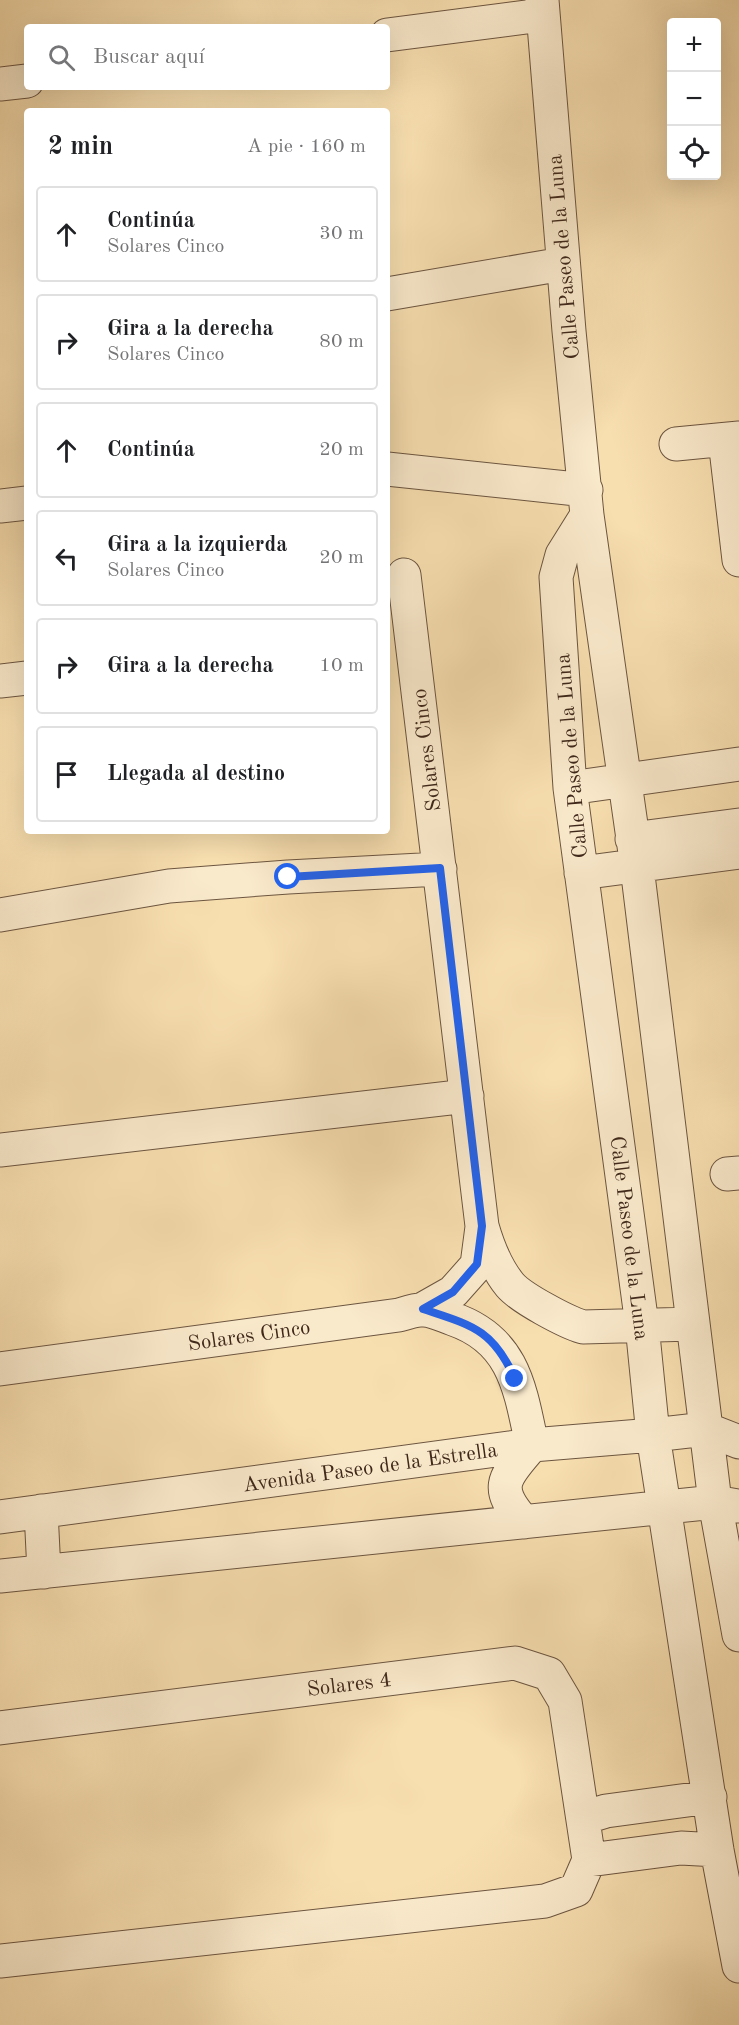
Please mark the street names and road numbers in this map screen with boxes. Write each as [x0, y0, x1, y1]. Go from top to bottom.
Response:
street label: Calle Paseo de la Luna [545, 154, 584, 360]
street label: Calle Paseo de la Luna [553, 653, 592, 859]
street label: Solares Cinco [410, 687, 445, 812]
street label: Calle Paseo de la Luna [606, 1135, 651, 1341]
street label: Solares Cinco [187, 1318, 312, 1355]
street label: Avenida Paseo de la Estrella [242, 1440, 499, 1497]
street label: Solares 4 [306, 1670, 393, 1701]

